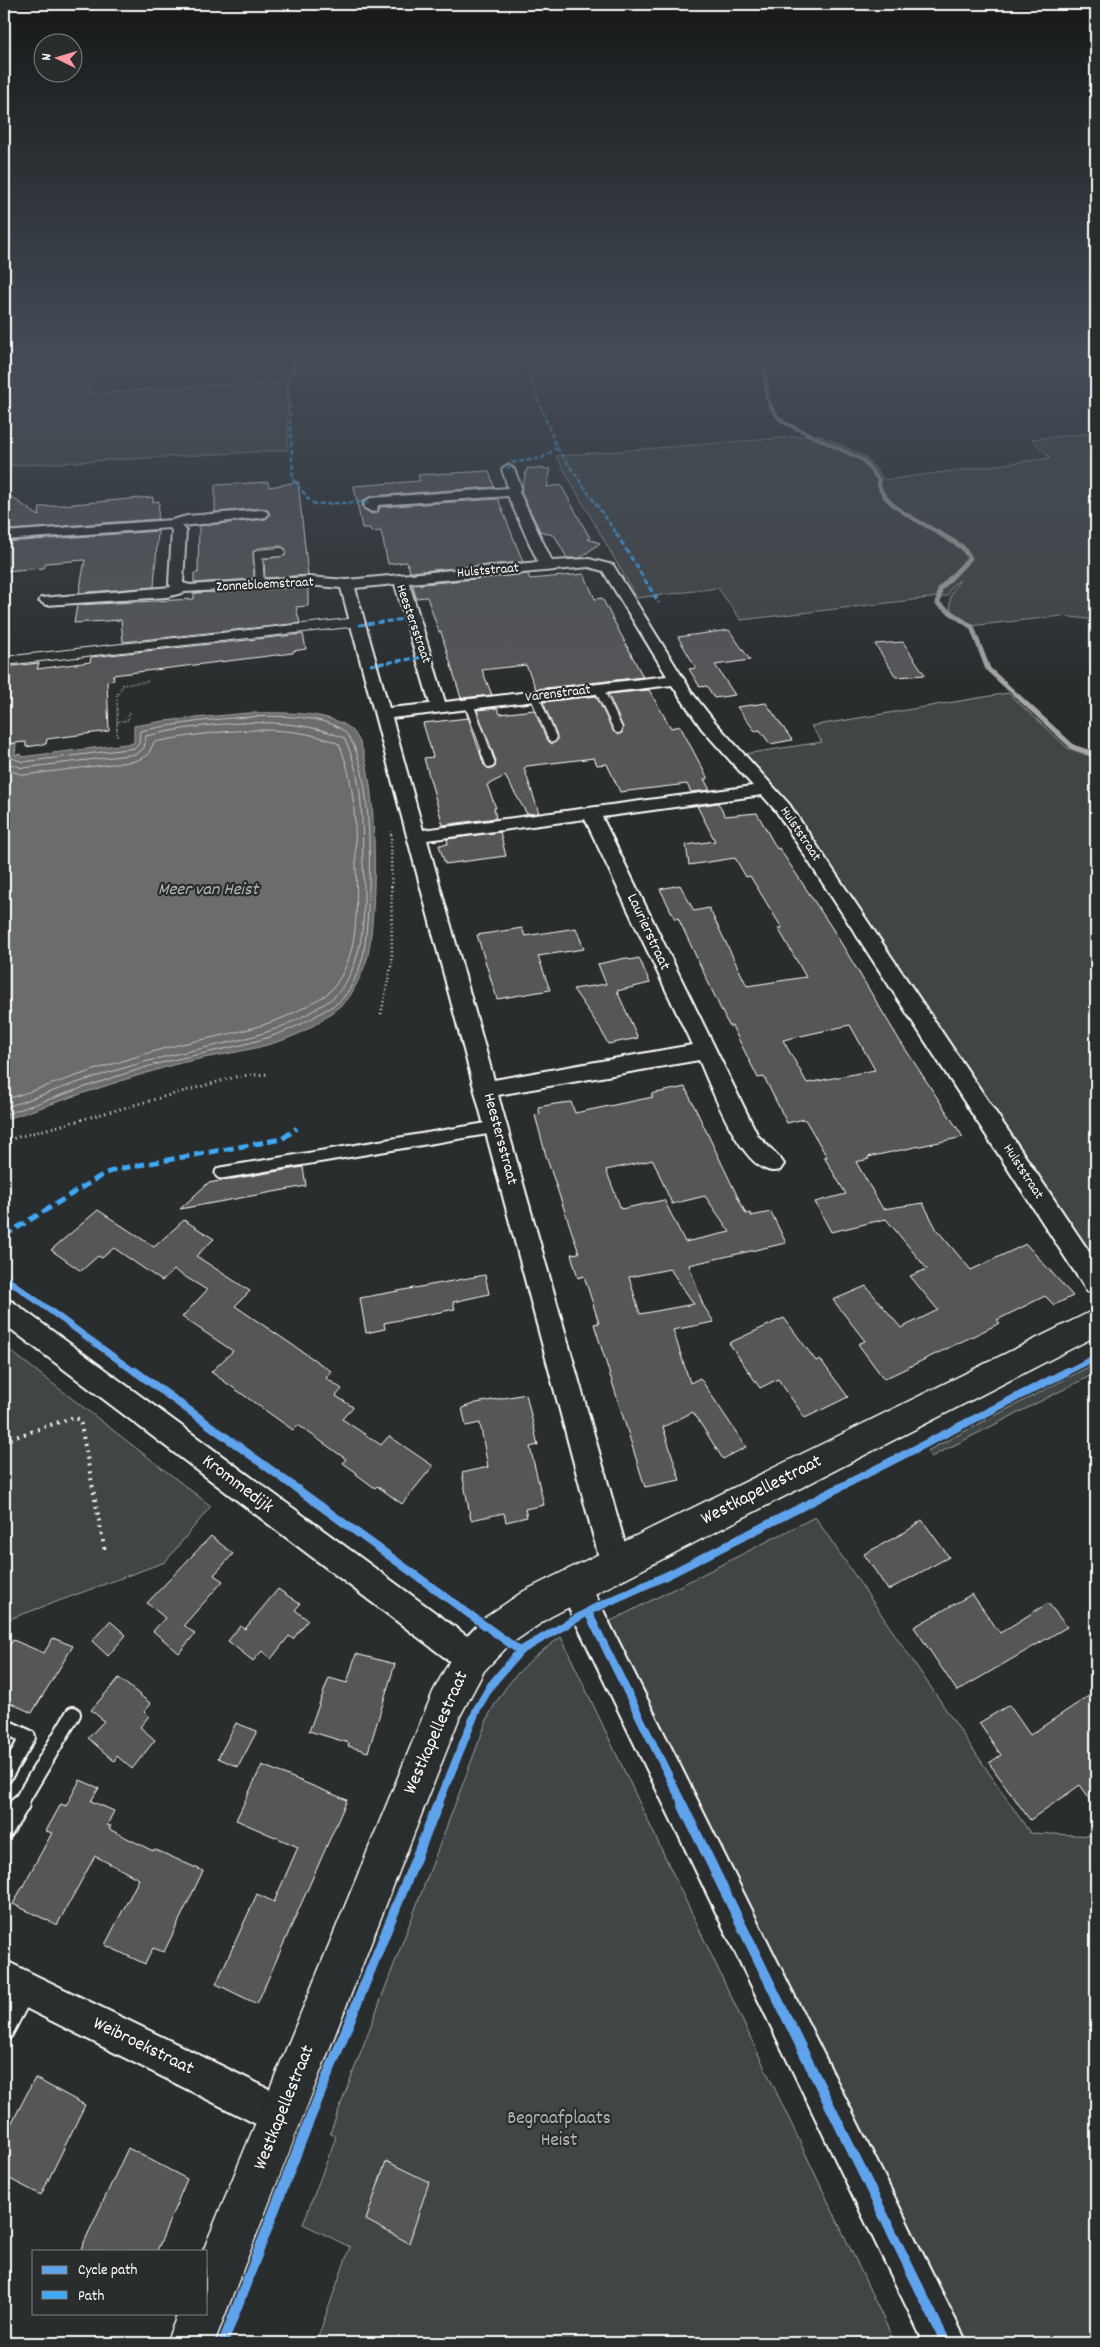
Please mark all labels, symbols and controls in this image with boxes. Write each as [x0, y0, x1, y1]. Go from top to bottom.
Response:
north arrow [32, 32, 82, 82]
text: N [37, 53, 57, 61]
street label: Hulststraat [456, 558, 520, 584]
street label: Zonnebloemstraat [216, 572, 314, 598]
street label: Heestersstraat [390, 582, 436, 666]
street label: Varenstraat [524, 680, 592, 708]
street label: Hulststraat [774, 803, 826, 865]
water label: Meer van Heist [158, 878, 260, 903]
street label: Laurierstraat [620, 890, 676, 974]
street label: Heestersstraat [477, 1091, 523, 1188]
street label: Hulststraat [998, 1140, 1048, 1204]
street label: Krommedijk [195, 1449, 279, 1521]
street label: Westkapellestraat [697, 1449, 827, 1533]
street label: Westkapellestraat [398, 1667, 476, 1799]
street label: Weibroekstraat [88, 2011, 198, 2083]
street label: Westkapellestraat [248, 2042, 322, 2174]
park label: Begraafplaats Heist [507, 2106, 611, 2155]
legend [32, 2250, 208, 2314]
text: Cycle path [78, 2260, 138, 2282]
text: Path [78, 2286, 104, 2308]

